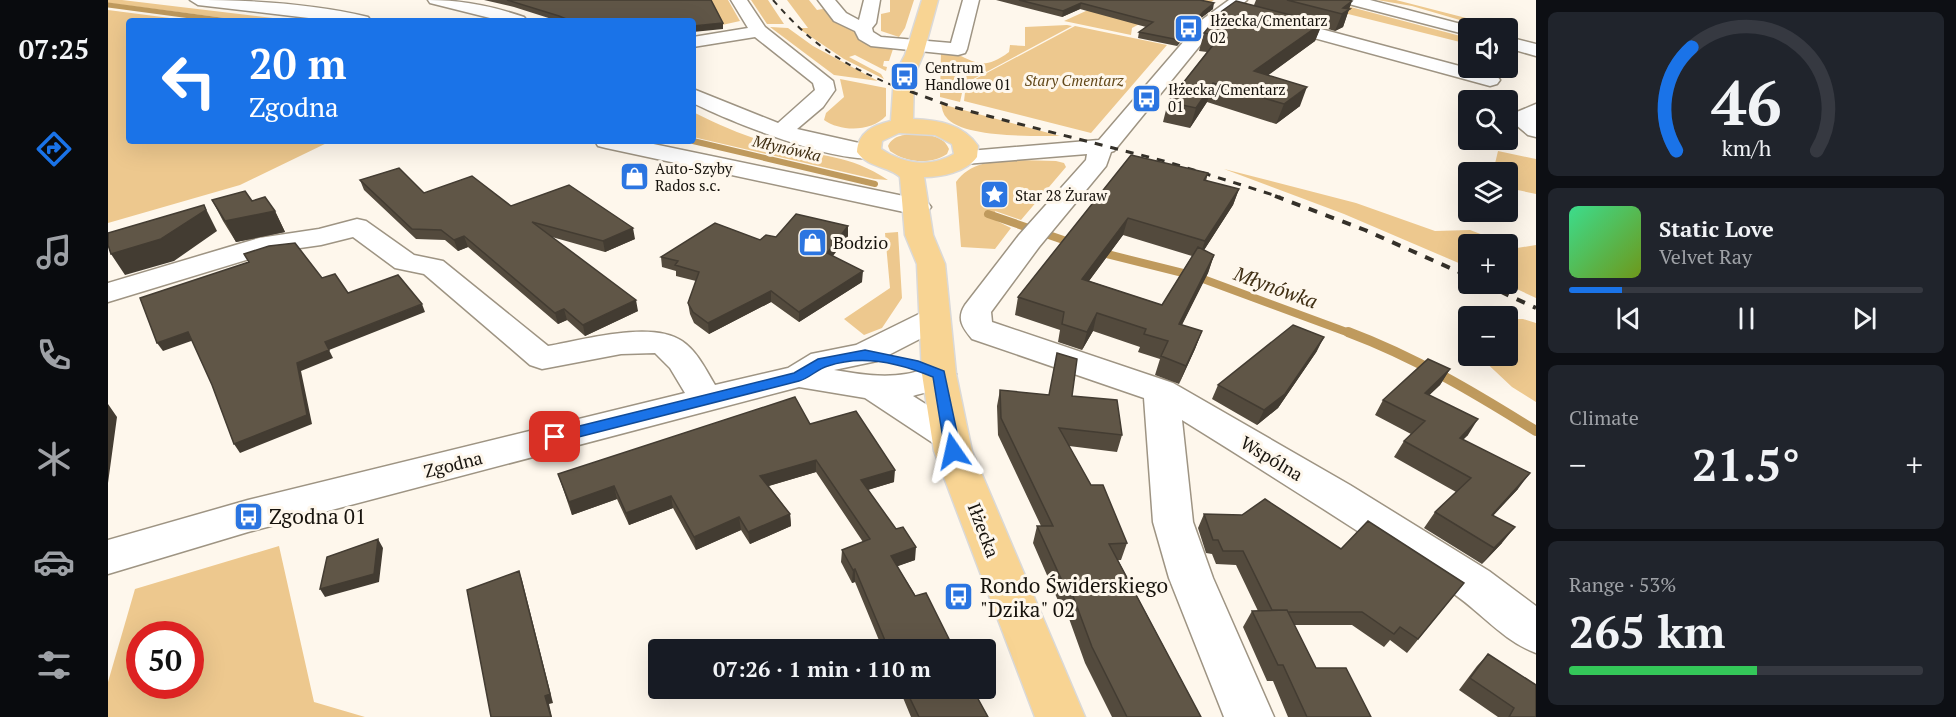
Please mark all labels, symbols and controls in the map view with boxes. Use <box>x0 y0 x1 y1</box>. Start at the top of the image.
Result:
place label: Iłżecka/Cmentarz 02 <box>1210 10 1328 47</box>
bus stop icon: Iłżecka/Cmentarz 02 <box>1173 13 1205 45</box>
map controls <box>1458 18 1518 366</box>
button: sound <box>1458 18 1518 78</box>
text: 07:25 <box>19 31 89 67</box>
text: 20 m <box>249 35 347 91</box>
icon: left <box>150 42 228 120</box>
place label: Centrum Handlowe 01 <box>925 57 1011 94</box>
bus stop icon: Centrum Handlowe 01 <box>888 60 920 92</box>
text: 46 <box>1711 60 1781 143</box>
park label: Stary Cmentarz <box>1024 70 1124 90</box>
place label: Iłżecka/Cmentarz 01 <box>1168 79 1286 116</box>
bus stop icon: Iłżecka/Cmentarz 01 <box>1131 82 1163 114</box>
text: Zgodna <box>249 89 339 125</box>
button: search <box>1458 90 1518 150</box>
icon: directions <box>33 128 75 170</box>
water label: Młynówka <box>750 129 823 167</box>
text: km/h <box>1721 135 1771 163</box>
place label: Auto-Szyby Rados s.c. <box>655 158 733 195</box>
shop icon: Auto-Szyby Rados s.c. <box>618 161 650 193</box>
button: layers <box>1458 162 1518 222</box>
place icon: Star 28 Żuraw <box>978 179 1010 211</box>
place label: Star 28 Żuraw <box>1015 185 1108 205</box>
text: Static Love <box>1659 214 1774 243</box>
shop icon: Bodzio <box>796 226 828 258</box>
place label: Bodzio <box>833 230 888 254</box>
icon: music <box>33 231 75 273</box>
button: + <box>1458 234 1518 294</box>
text: Velvet Ray <box>1659 243 1752 270</box>
water label: Młynówka <box>1229 259 1322 315</box>
icon: previous <box>1612 302 1645 335</box>
icon: pause <box>1730 302 1763 335</box>
icon: next <box>1848 302 1881 335</box>
button: − <box>1458 306 1518 366</box>
icon: phone <box>33 334 75 376</box>
text: Climate <box>1569 404 1639 431</box>
pin <box>529 411 580 462</box>
position arrow <box>921 419 985 483</box>
icon: arrive <box>538 420 571 453</box>
street label: Wspólna <box>1236 430 1308 486</box>
text: 21.5° <box>1692 434 1800 494</box>
icon: climate <box>33 438 75 480</box>
text: − <box>1569 443 1587 486</box>
text: + <box>1905 443 1923 486</box>
street label: Zgodna <box>421 445 485 483</box>
street label: Iłżecka <box>963 499 1005 561</box>
bus stop icon: Zgodna 01 <box>232 500 264 532</box>
place label: Zgodna 01 <box>269 502 366 530</box>
icon: car <box>33 541 75 583</box>
place label: Rondo Świderskiego "Dzika" 02 <box>980 571 1168 623</box>
text: Range · 53% <box>1569 571 1676 598</box>
bus stop icon: Rondo Świderskiego "Dzika" 02 <box>943 581 975 613</box>
text: 265 km <box>1569 601 1725 661</box>
speed limit sign: 50 <box>126 621 204 699</box>
icon: filters <box>33 644 75 686</box>
text: 07:26 · 1 min · 110 m <box>713 654 931 683</box>

